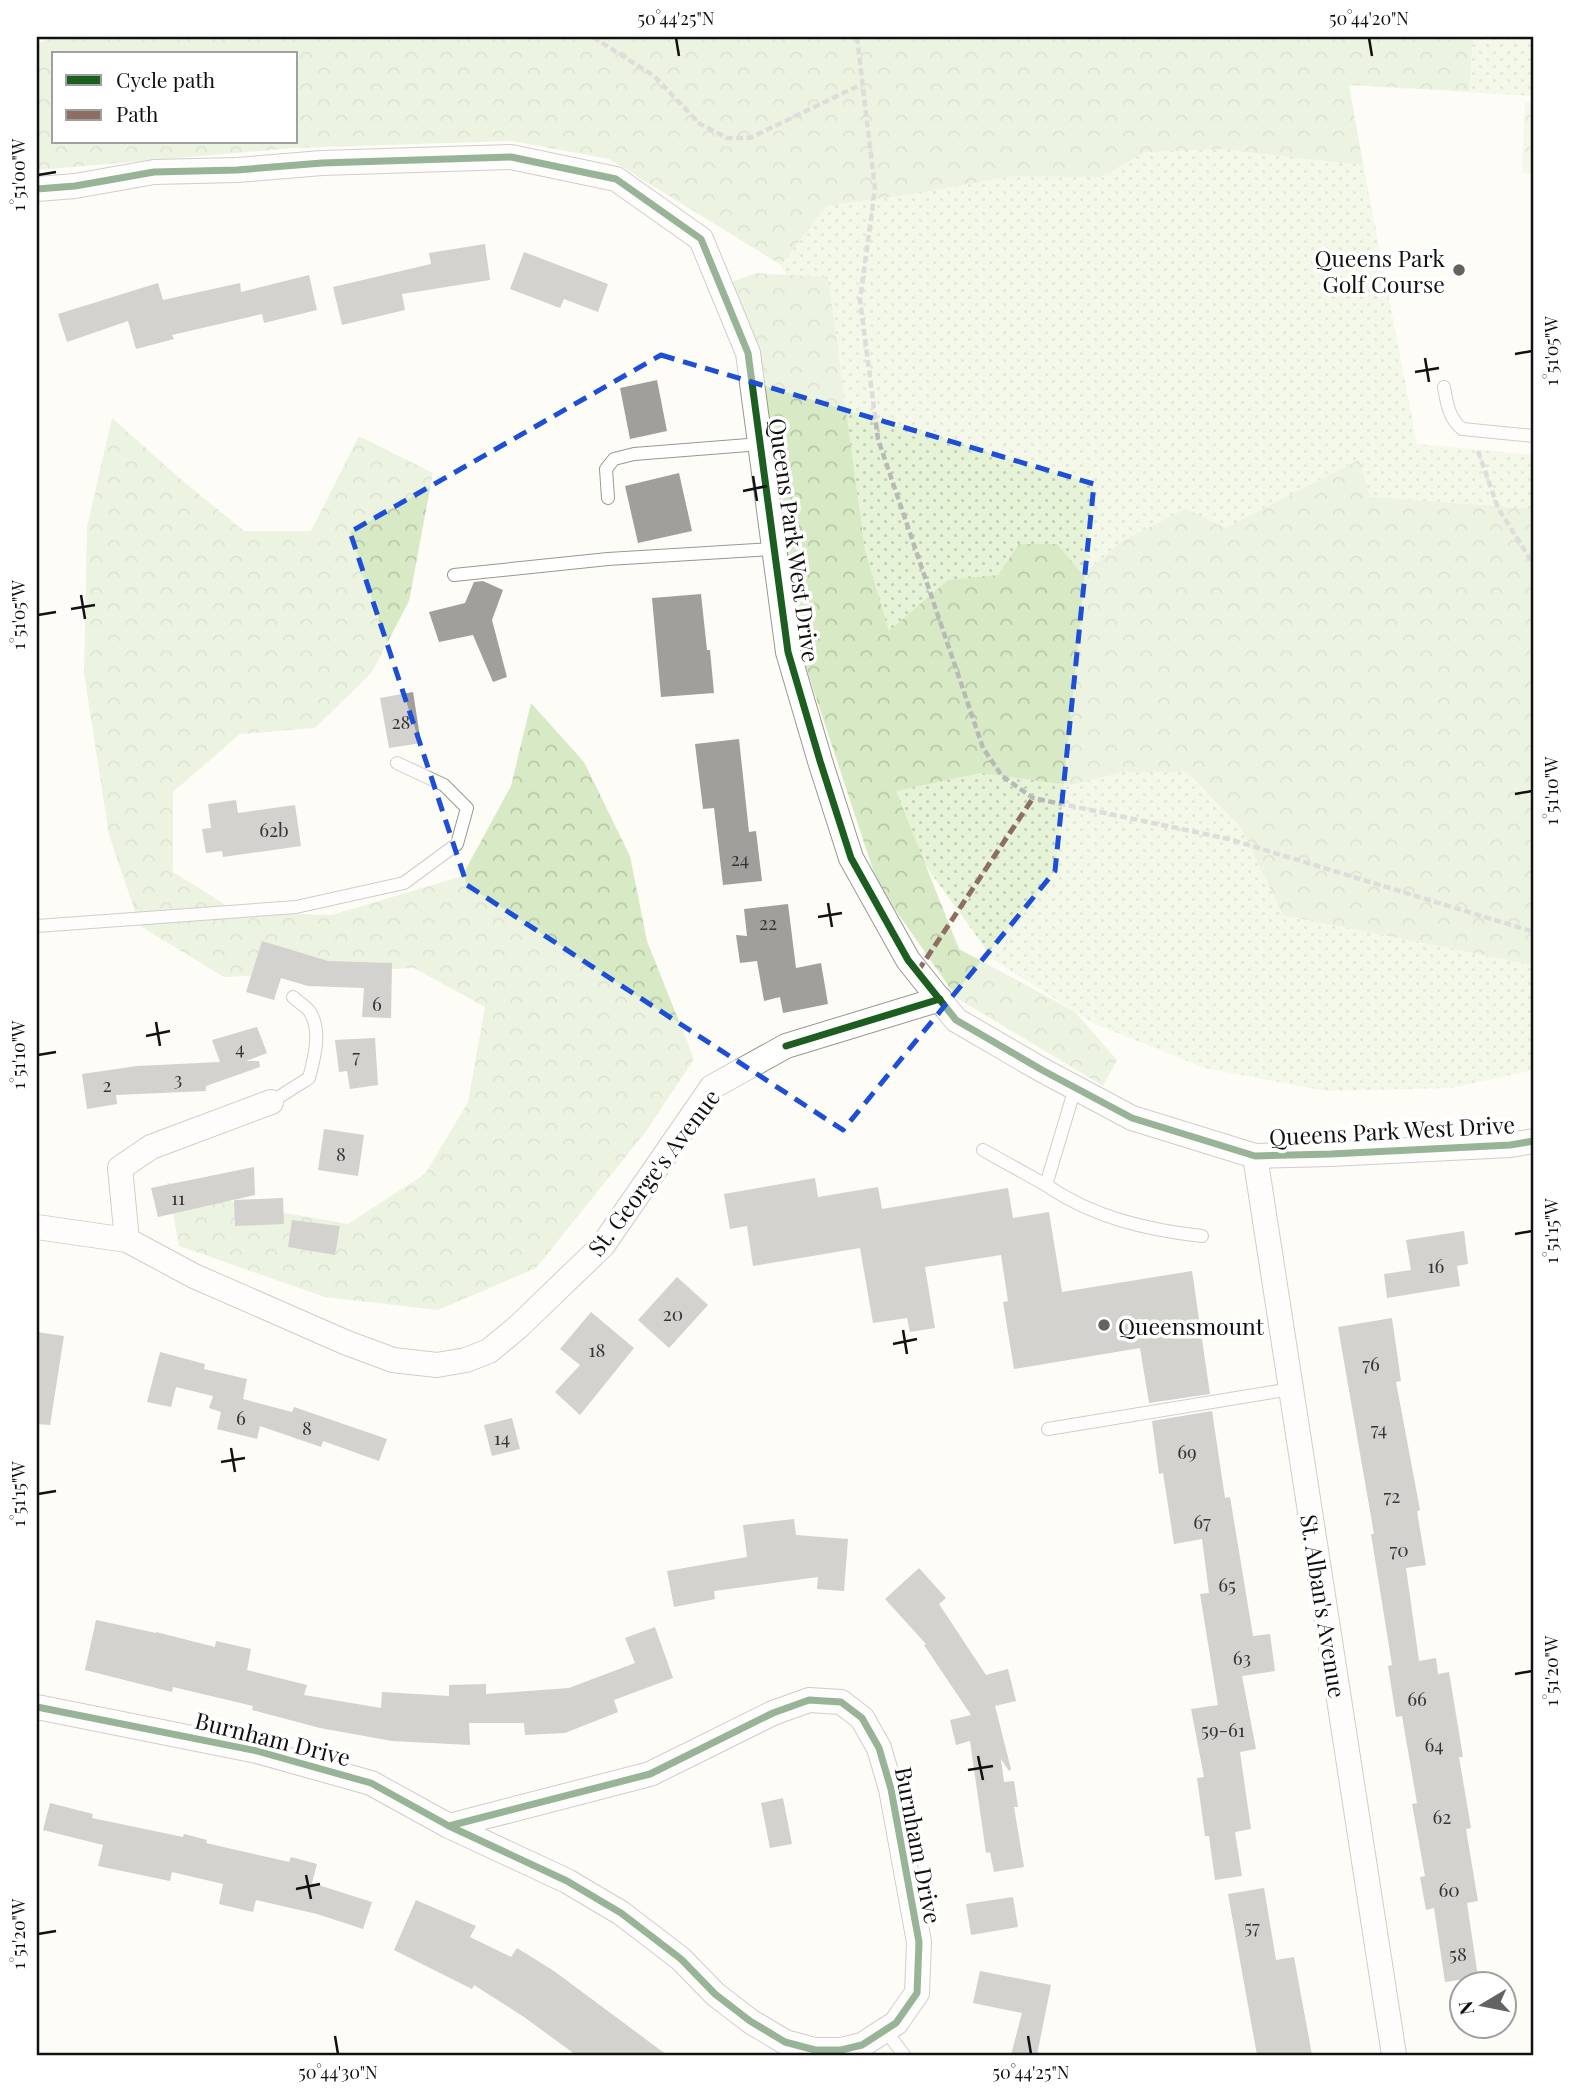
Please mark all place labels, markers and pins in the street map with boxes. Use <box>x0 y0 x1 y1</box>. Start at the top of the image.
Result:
place label: Queens Park Golf Course <box>1314 242 1445 299</box>
marker: Queens Park Golf Course <box>1451 262 1467 278</box>
place label: Queensmount <box>1118 1310 1265 1341</box>
marker: Queensmount <box>1096 1317 1112 1333</box>

